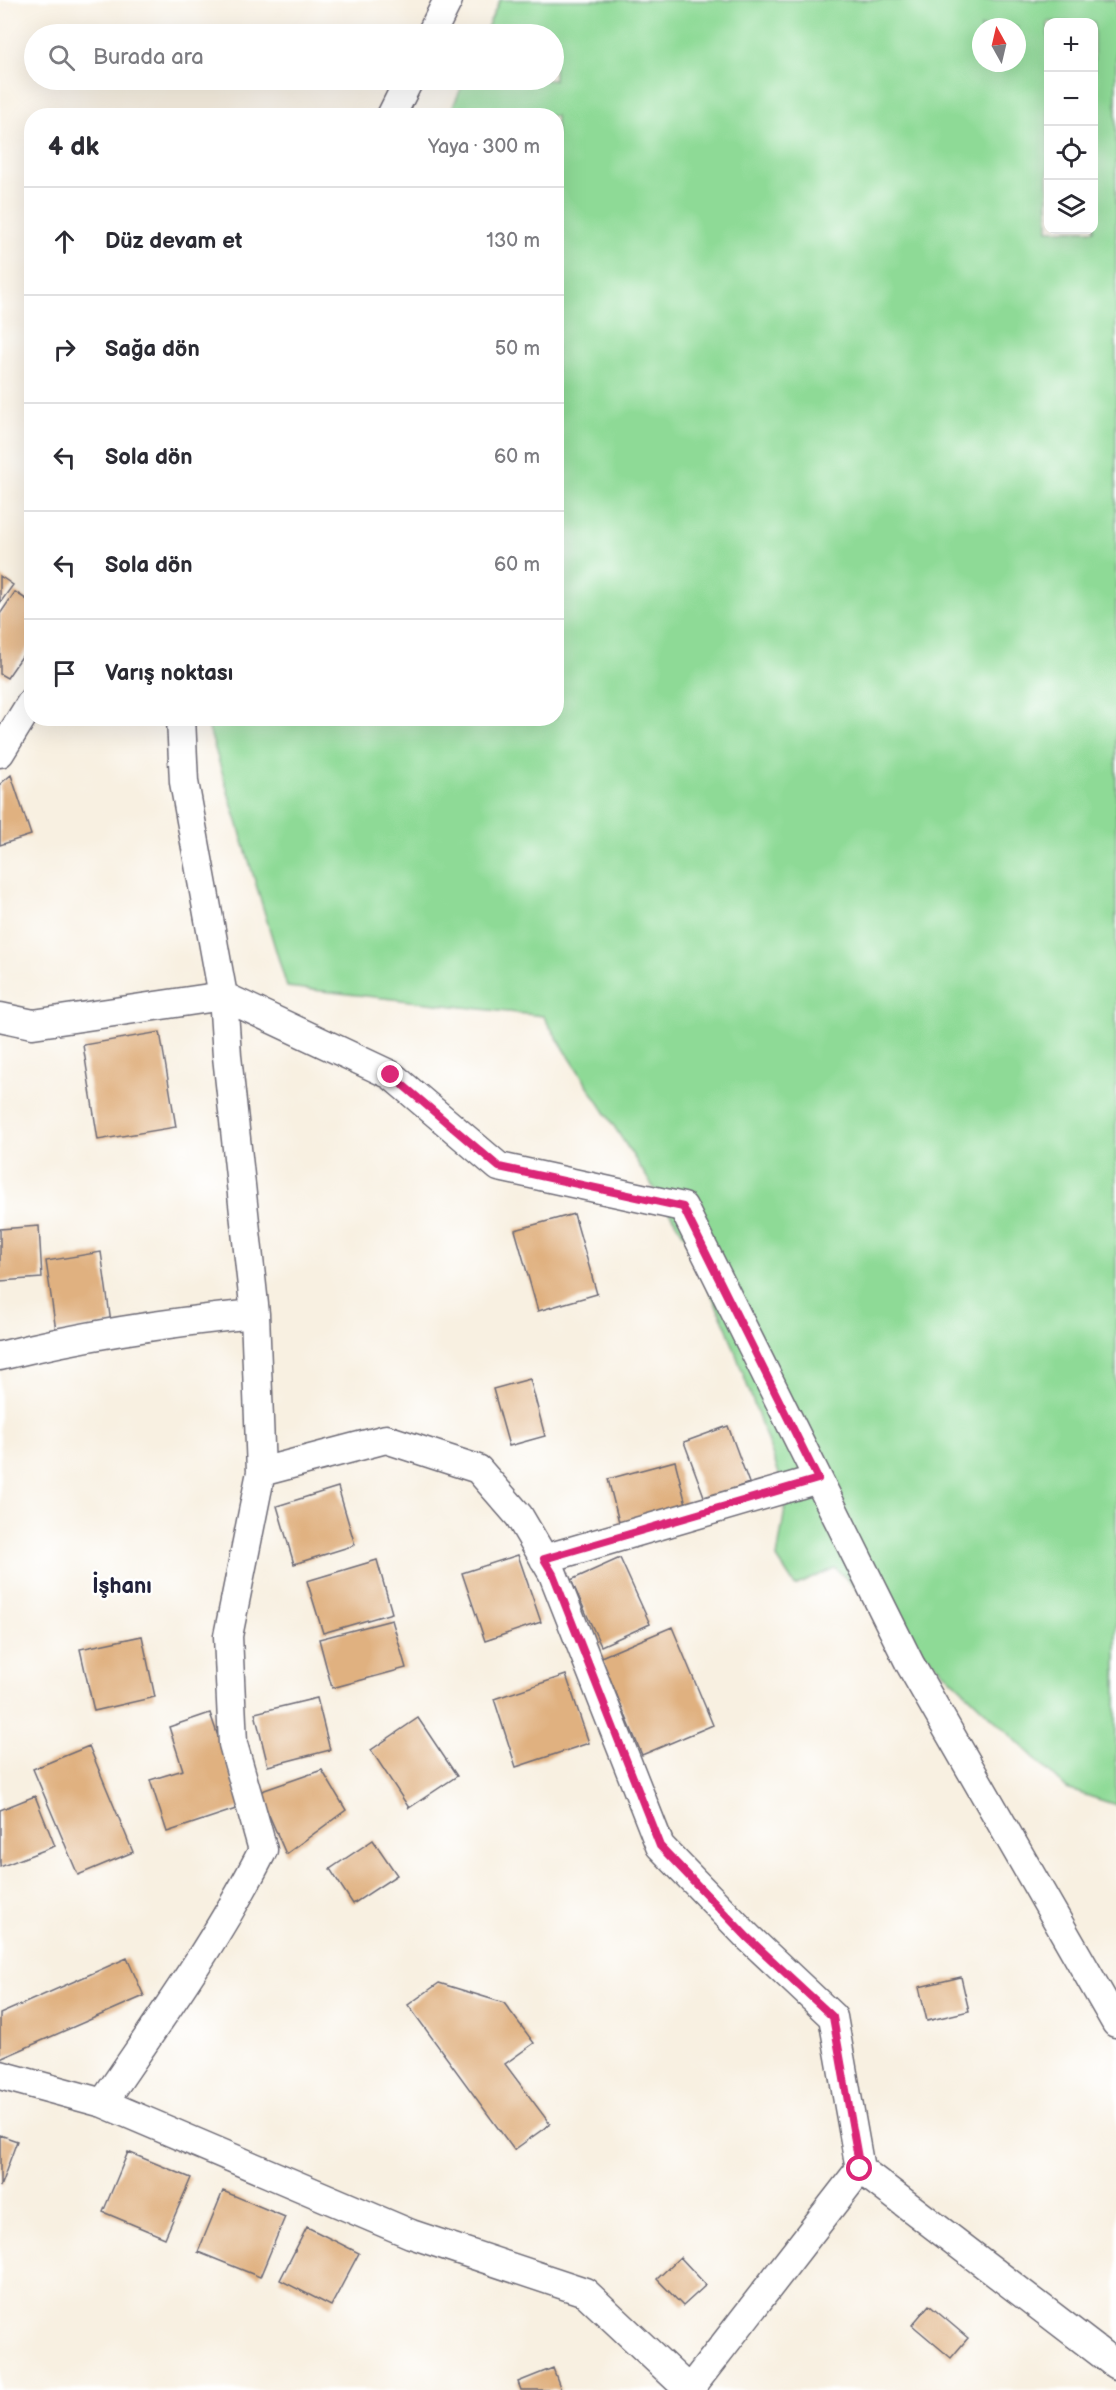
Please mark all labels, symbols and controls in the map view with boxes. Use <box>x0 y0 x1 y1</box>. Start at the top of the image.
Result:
north arrow <box>972 18 1026 72</box>
map controls <box>1044 18 1098 234</box>
button: + <box>1044 18 1098 72</box>
search box <box>24 24 564 90</box>
icon: search <box>45 41 78 74</box>
text: Burada ara <box>93 44 204 71</box>
button: − <box>1044 72 1098 126</box>
button: locate <box>1044 126 1098 180</box>
text: 4 dk <box>48 132 99 163</box>
text: Yaya · 300 m <box>428 135 540 159</box>
button: layers <box>1044 180 1098 234</box>
icon: ahead <box>48 225 81 258</box>
text: Düz devam et <box>105 228 242 255</box>
text: 130 m <box>486 229 540 253</box>
icon: right <box>48 333 81 366</box>
text: Sağa dön <box>105 336 200 363</box>
text: 50 m <box>495 337 540 361</box>
icon: left <box>48 441 81 474</box>
text: Sola dön <box>105 444 193 471</box>
text: 60 m <box>494 445 540 469</box>
icon: left <box>48 549 81 582</box>
text: Sola dön <box>105 552 193 579</box>
text: 60 m <box>494 553 540 577</box>
icon: arrive <box>48 657 81 690</box>
text: Varış noktası <box>105 660 233 687</box>
route end <box>377 1061 403 1087</box>
district label: İşhanı <box>92 1571 152 1600</box>
route start <box>846 2155 872 2181</box>

